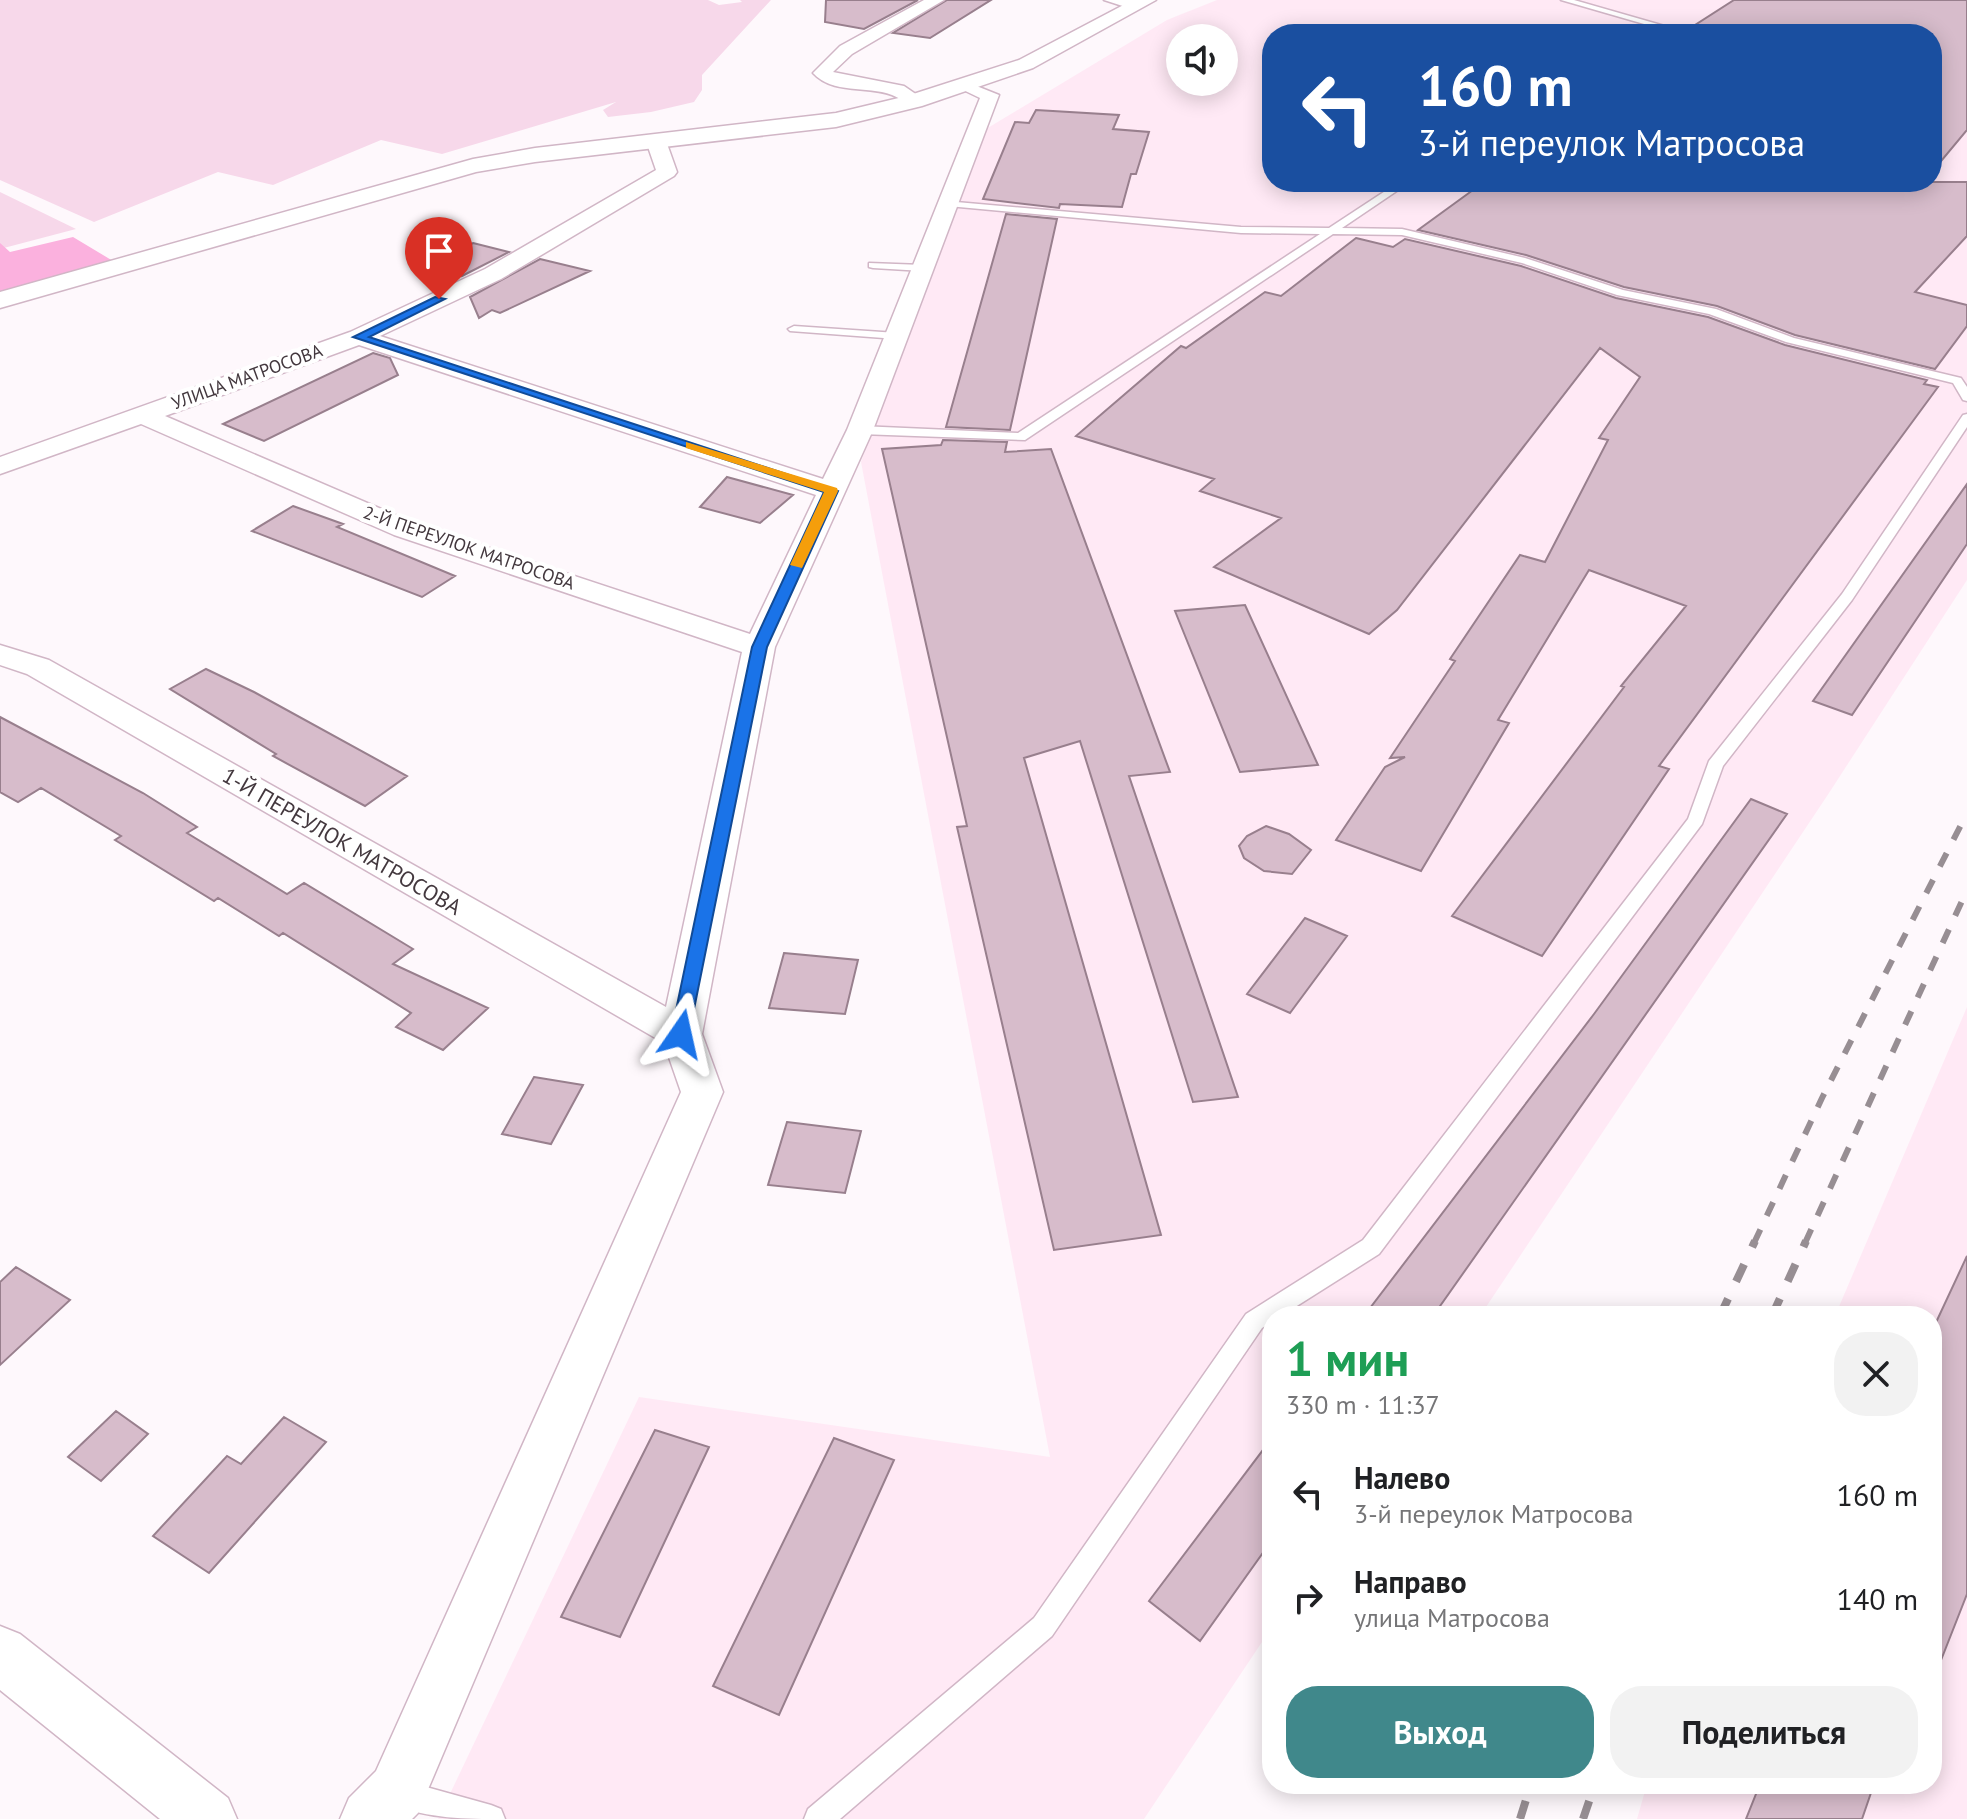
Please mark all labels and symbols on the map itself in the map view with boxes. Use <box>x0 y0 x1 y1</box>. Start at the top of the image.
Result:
pin <box>405 217 473 299</box>
street label: УЛИЦА МАТРОСОВА <box>168 338 326 414</box>
street label: 2-Й ПЕРЕУЛОК МАТРОСОВА <box>360 500 578 595</box>
street label: 1-Й ПЕРЕУЛОК МАТРОСОВА <box>217 761 467 921</box>
position arrow <box>639 992 723 1076</box>

